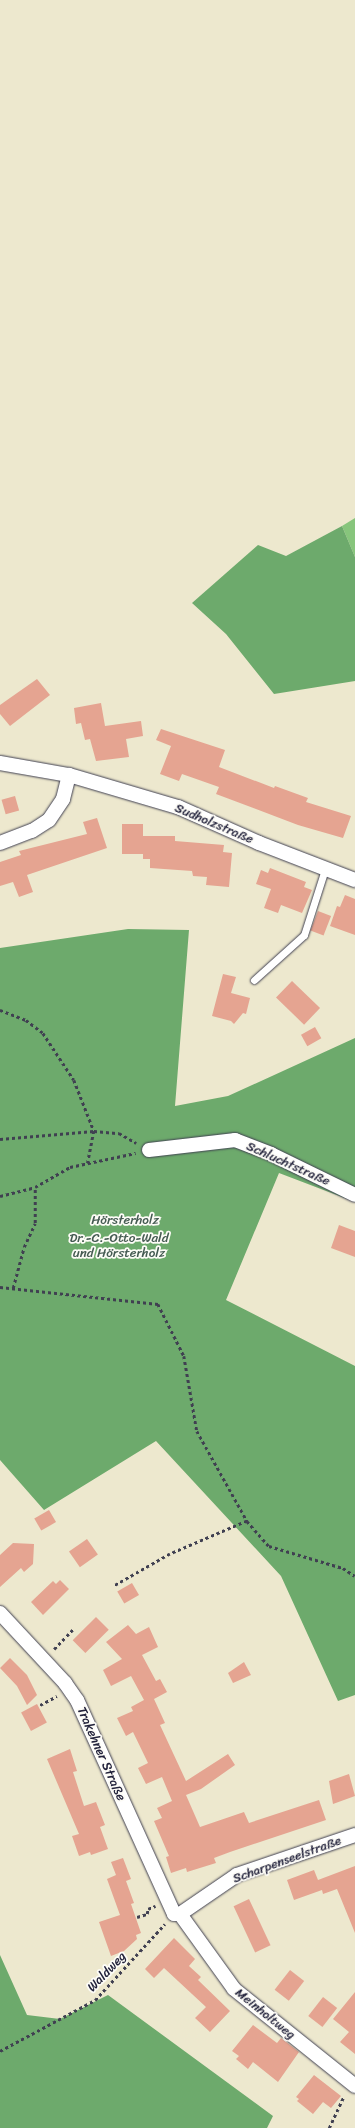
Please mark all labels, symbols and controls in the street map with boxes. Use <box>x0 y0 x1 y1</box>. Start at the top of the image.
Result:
street label: Sudholzstraße <box>172 800 256 848</box>
street label: Schluchtstraße <box>244 1139 332 1189</box>
park label: Hörsterholz <box>91 1212 159 1228</box>
park label: Dr.-C.-Otto-Wald und Hörsterholz <box>70 1231 168 1262</box>
street label: Trakehner Straße <box>73 1704 129 1804</box>
street label: Scharpenseelstraße <box>231 1833 343 1887</box>
street label: Waldweg <box>84 1949 130 1995</box>
street label: Meinholtweg <box>232 1985 298 2043</box>

